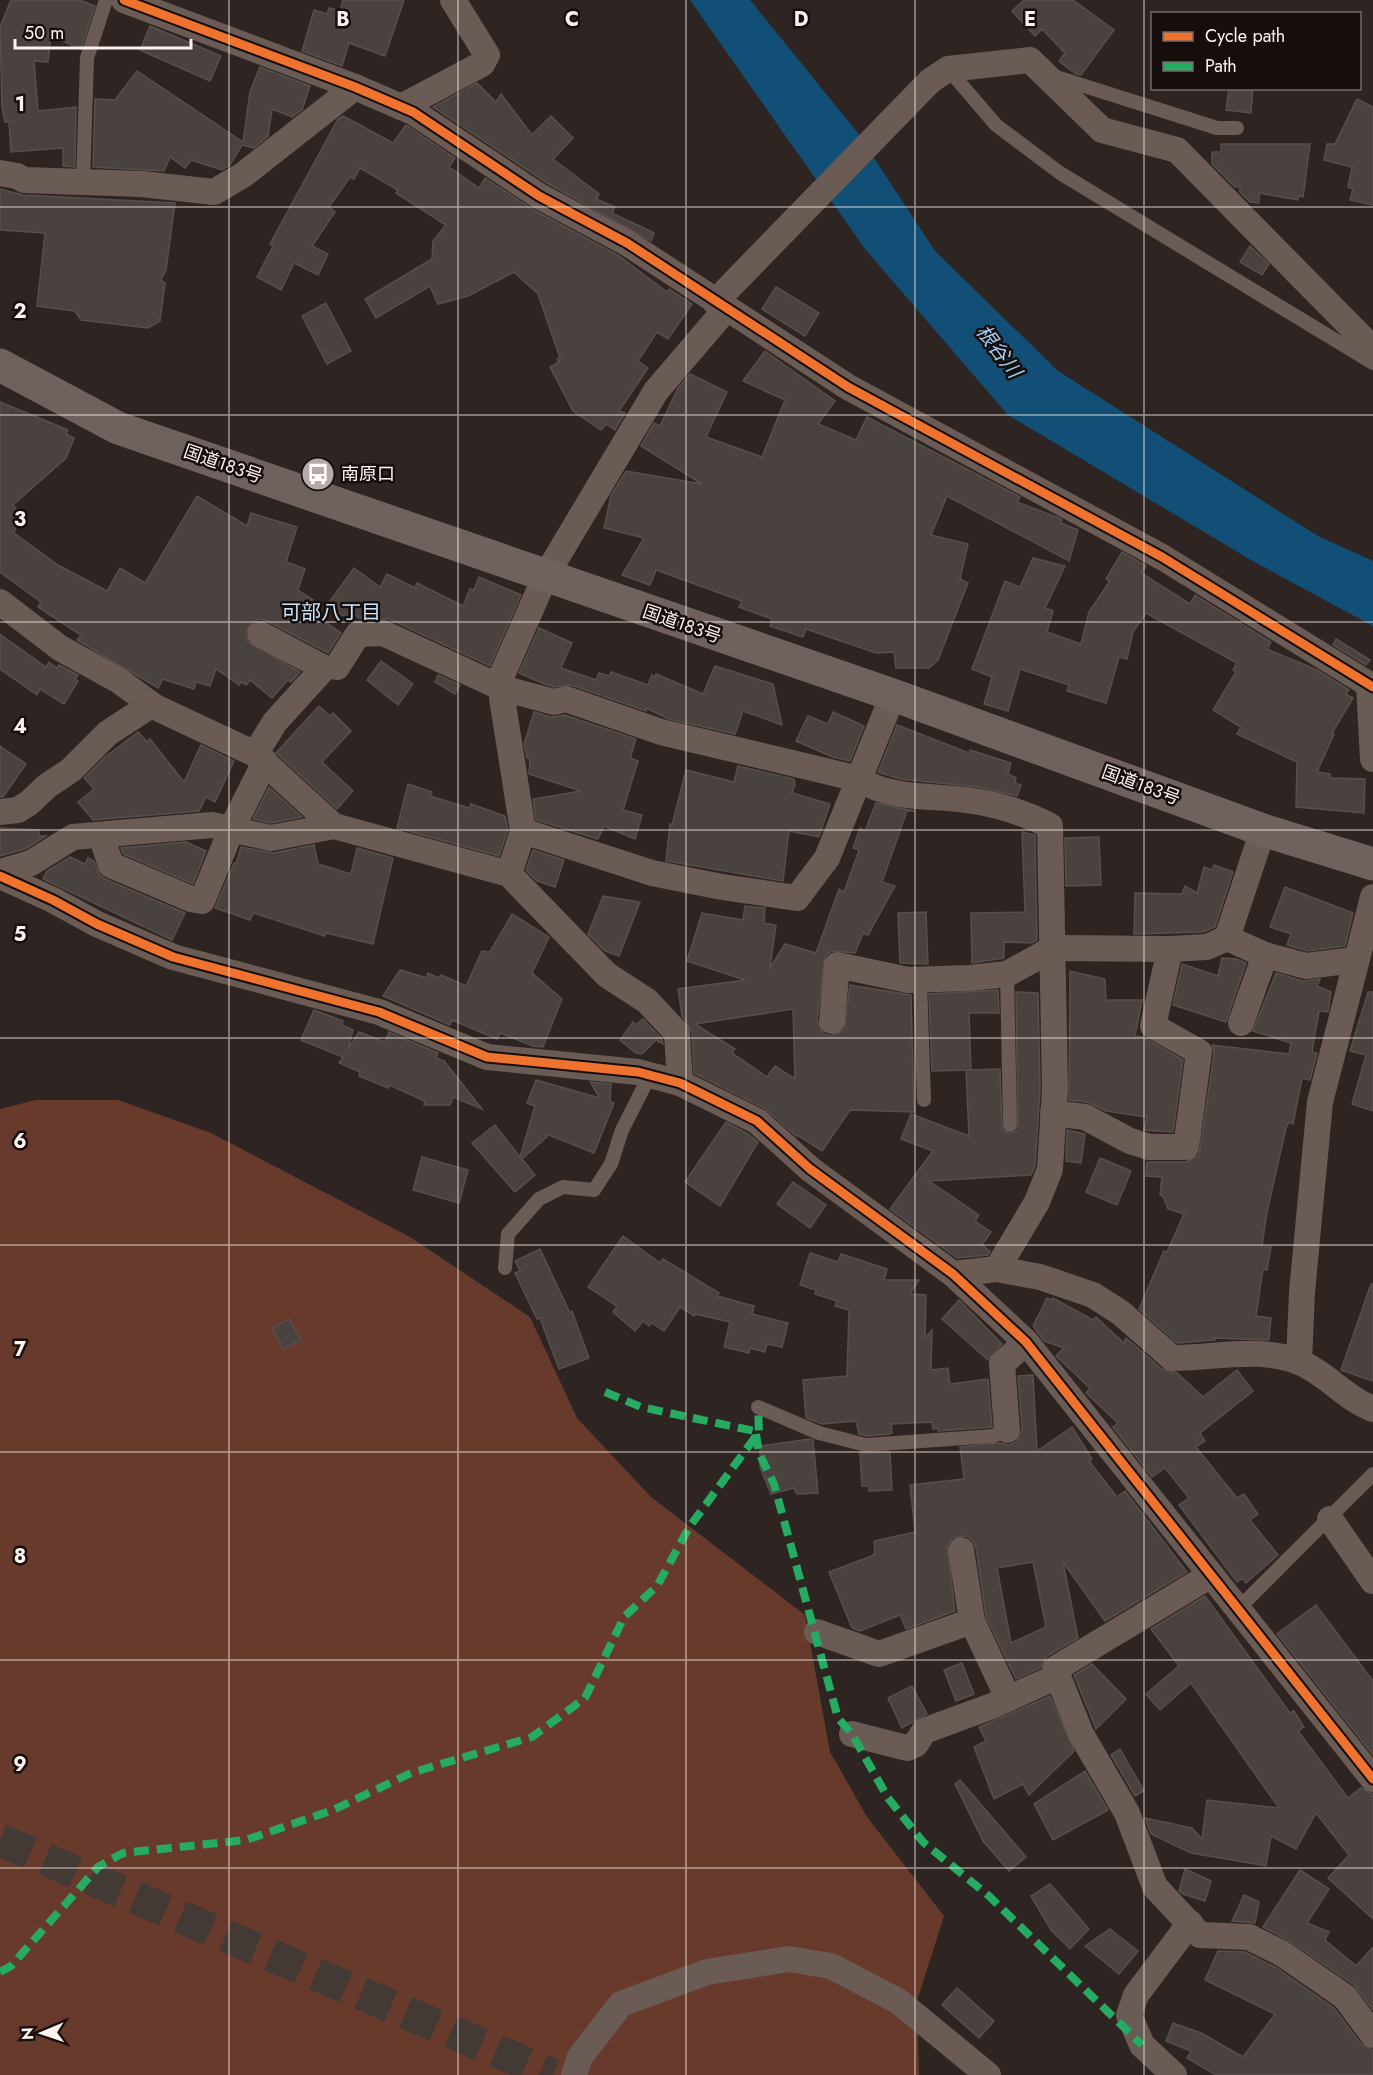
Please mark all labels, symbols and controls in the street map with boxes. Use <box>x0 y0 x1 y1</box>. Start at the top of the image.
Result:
text: B <box>336 5 350 34</box>
text: C <box>565 5 579 34</box>
text: D <box>794 5 808 34</box>
text: E <box>1024 5 1036 34</box>
scale bar <box>15 12 190 50</box>
legend <box>1151 12 1361 90</box>
text: 50 m <box>24 20 64 46</box>
text: Cycle path <box>1205 23 1285 49</box>
text: Path <box>1205 53 1237 79</box>
text: 1 <box>15 90 25 119</box>
text: 2 <box>13 297 27 326</box>
water label: 根谷川 <box>969 319 1029 386</box>
street label: 国道183号 <box>180 438 266 490</box>
bus stop icon: 南原口 <box>300 456 336 492</box>
place label: 南原口 <box>341 461 395 487</box>
text: 3 <box>14 505 26 534</box>
district label: 可部八丁目 <box>281 598 381 627</box>
street label: 国道183号 <box>639 598 725 650</box>
text: 4 <box>13 712 27 741</box>
street label: 国道183号 <box>1098 759 1184 811</box>
text: 5 <box>14 920 27 949</box>
text: 6 <box>13 1127 27 1156</box>
text: 7 <box>14 1335 27 1364</box>
text: 8 <box>14 1542 26 1571</box>
text: 9 <box>13 1750 27 1779</box>
north arrow <box>12 2003 72 2063</box>
text: N <box>16 2027 39 2040</box>

